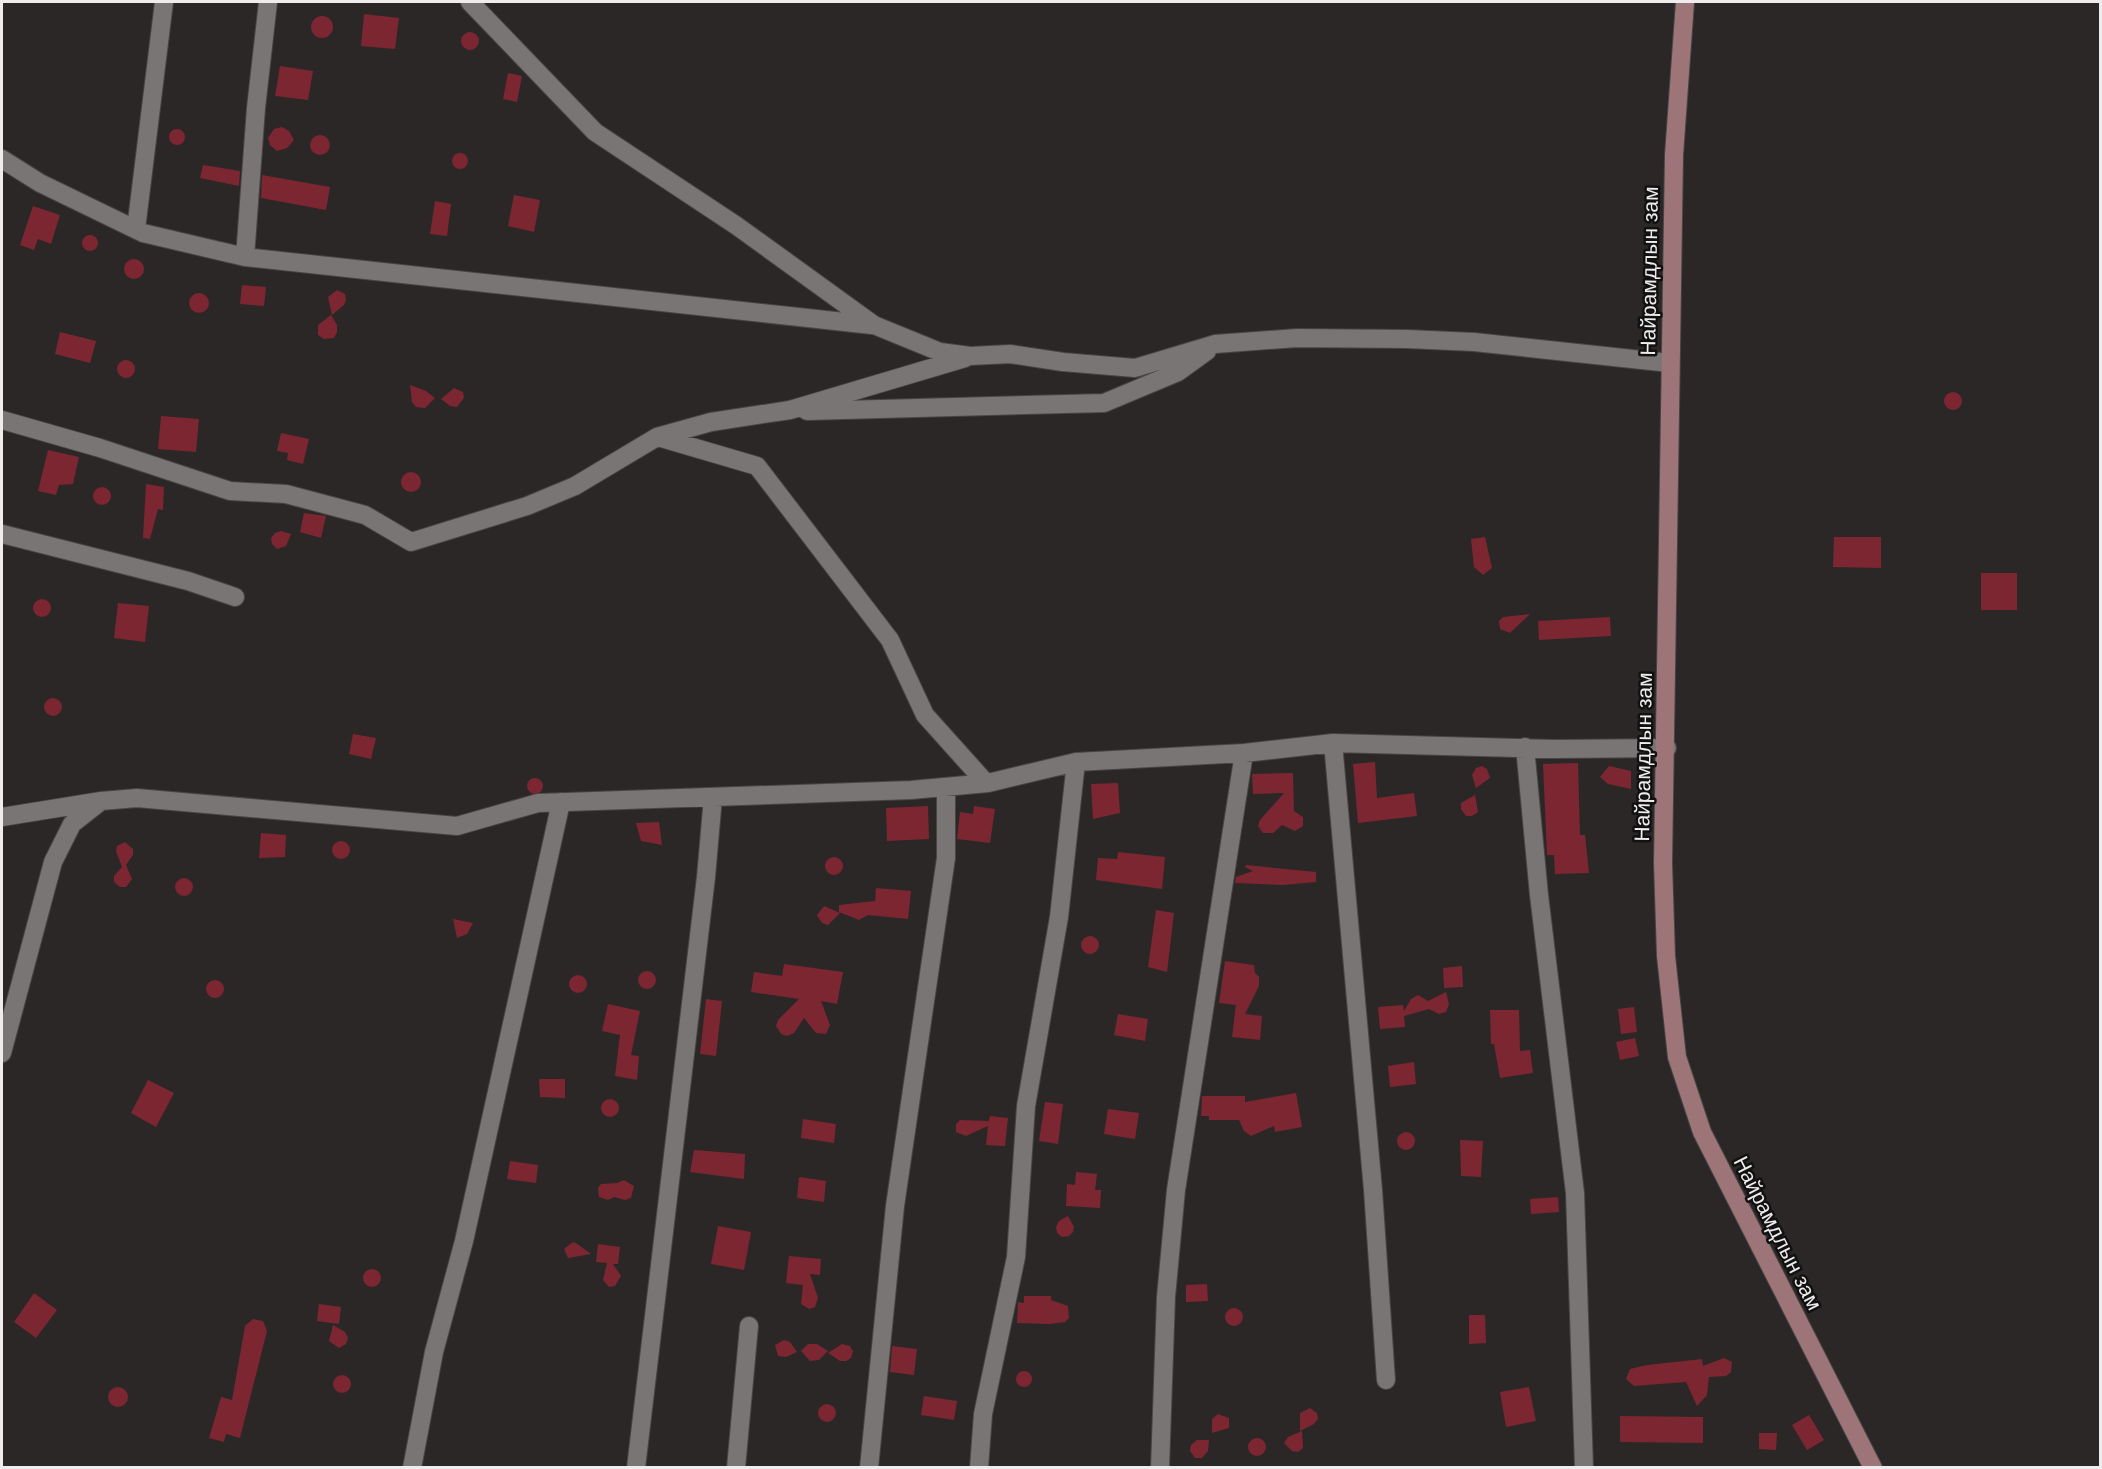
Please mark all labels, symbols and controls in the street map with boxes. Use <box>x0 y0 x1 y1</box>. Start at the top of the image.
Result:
street label: Найрамдлын зам <box>1636 186 1662 356</box>
street label: Найрамдлын зам <box>1630 672 1656 842</box>
street label: Найрамдлын зам <box>1729 1152 1827 1314</box>

